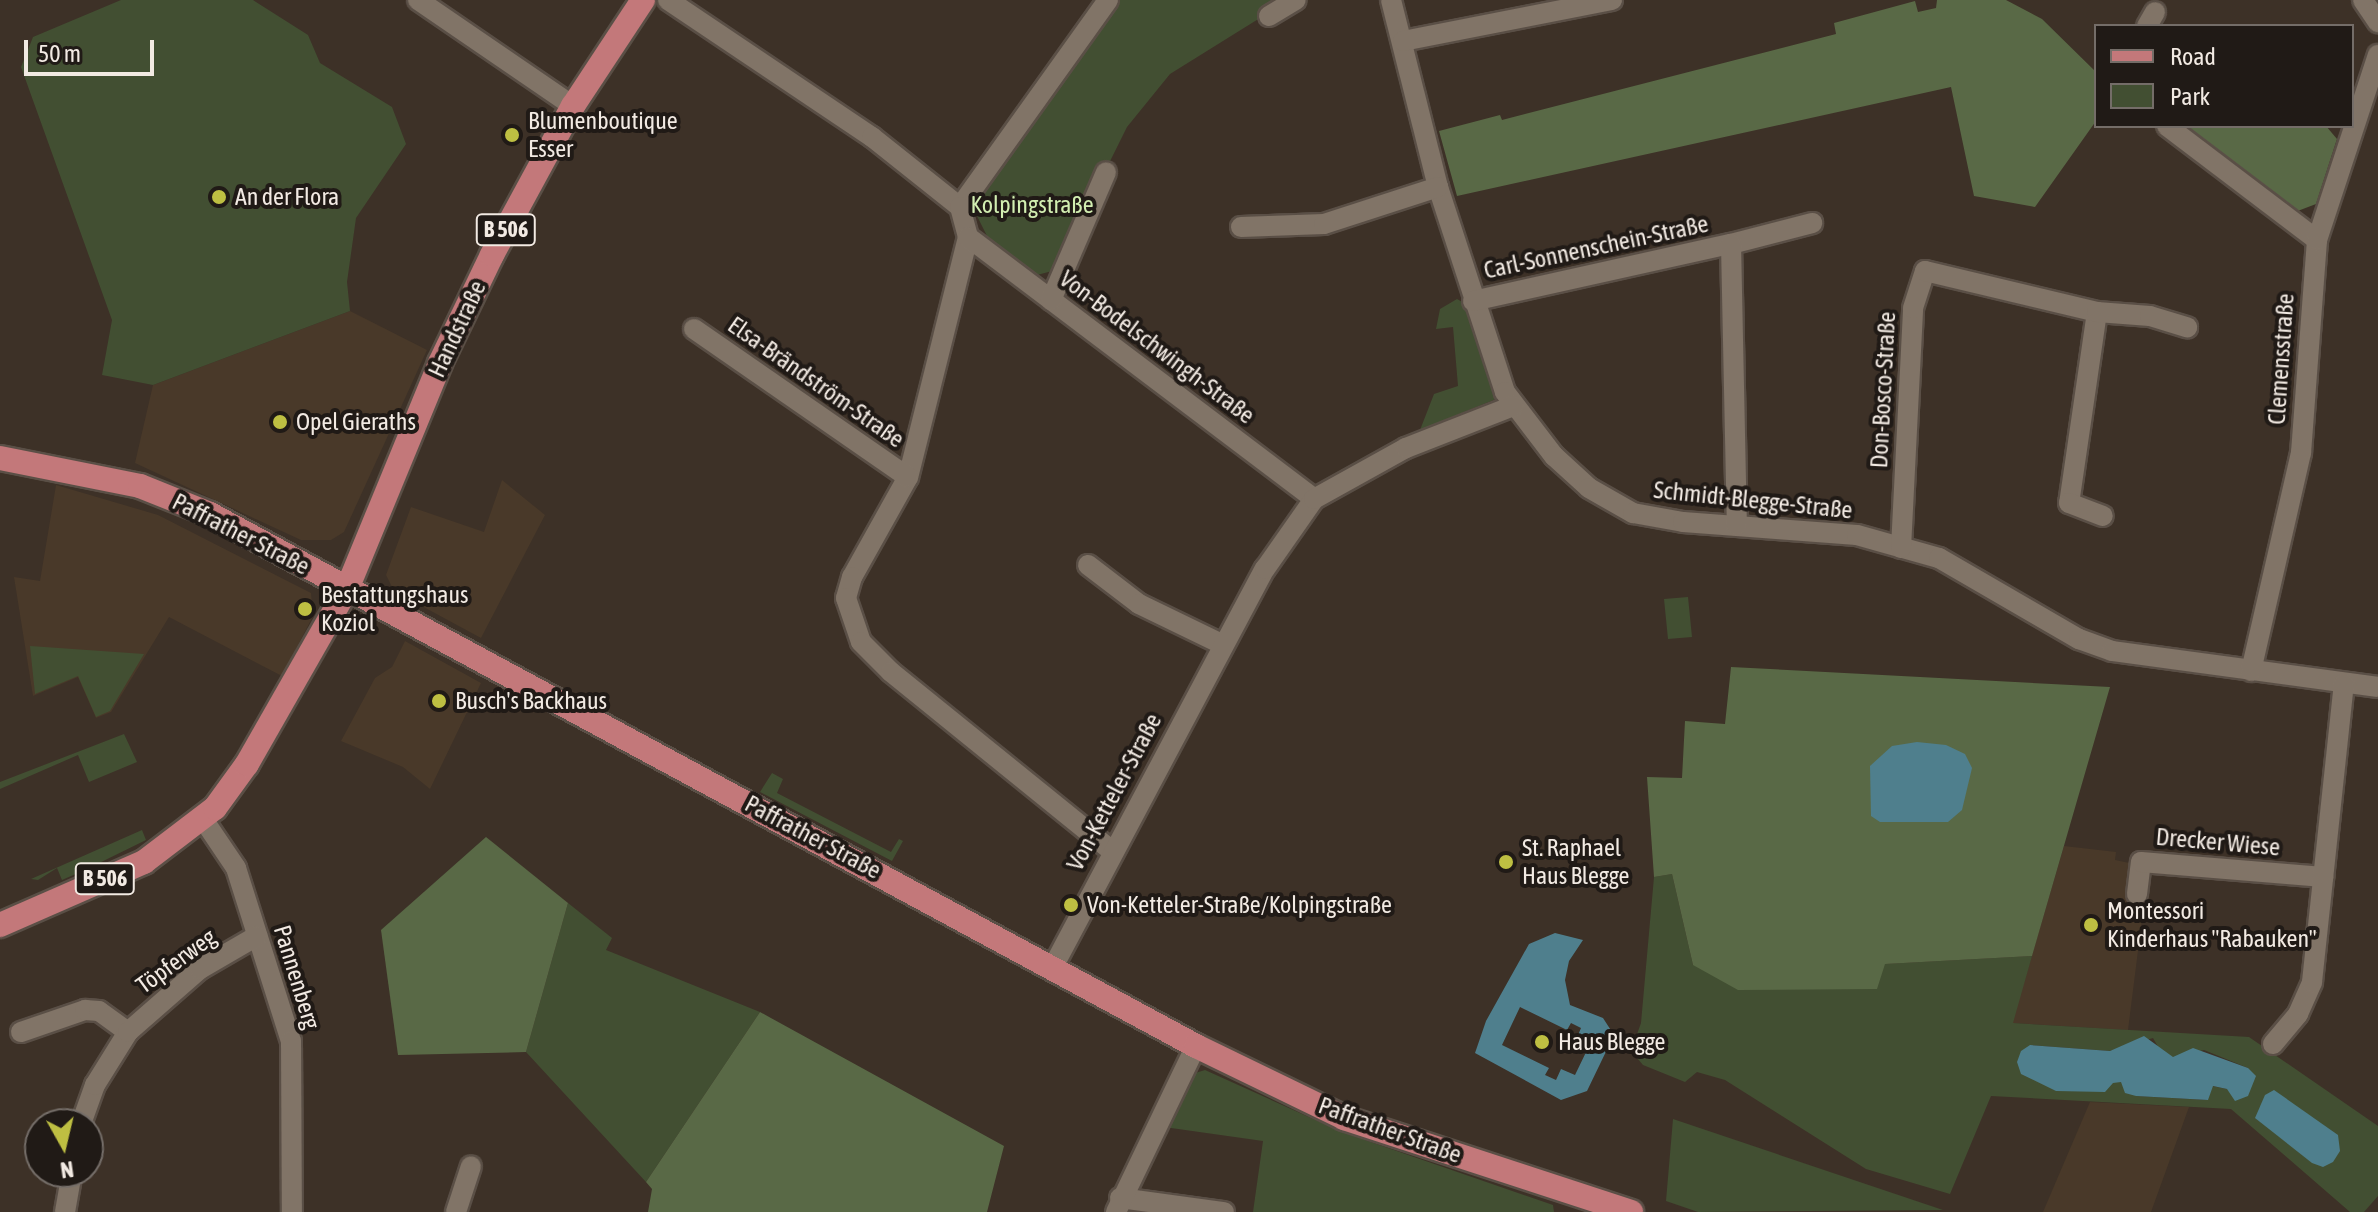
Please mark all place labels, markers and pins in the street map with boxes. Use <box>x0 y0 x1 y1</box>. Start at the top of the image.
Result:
place label: Blumenboutique Esser <box>528 107 678 163</box>
marker: Blumenboutique Esser <box>503 126 521 144</box>
place label: An der Flora <box>235 183 339 211</box>
marker: An der Flora <box>210 188 228 206</box>
place label: Opel Gieraths <box>296 408 416 436</box>
marker: Opel Gieraths <box>271 413 289 431</box>
place label: Bestattungshaus Koziol <box>321 581 469 637</box>
marker: Bestattungshaus Koziol <box>296 600 314 618</box>
place label: Busch's Backhaus <box>455 687 607 715</box>
marker: Busch's Backhaus <box>430 692 448 710</box>
place label: St. Raphael Haus Blegge <box>1522 834 1629 890</box>
marker: St. Raphael Haus Blegge <box>1497 853 1515 871</box>
place label: Von-Ketteler-Straße/Kolpingstraße <box>1087 891 1392 919</box>
marker: Von-Ketteler-Straße/Kolpingstraße <box>1062 896 1080 914</box>
place label: Montessori Kinderhaus "Rabauken" <box>2107 897 2316 953</box>
marker: Montessori Kinderhaus "Rabauken" <box>2082 916 2100 934</box>
place label: Haus Blegge <box>1558 1028 1665 1056</box>
marker: Haus Blegge <box>1533 1033 1551 1051</box>

